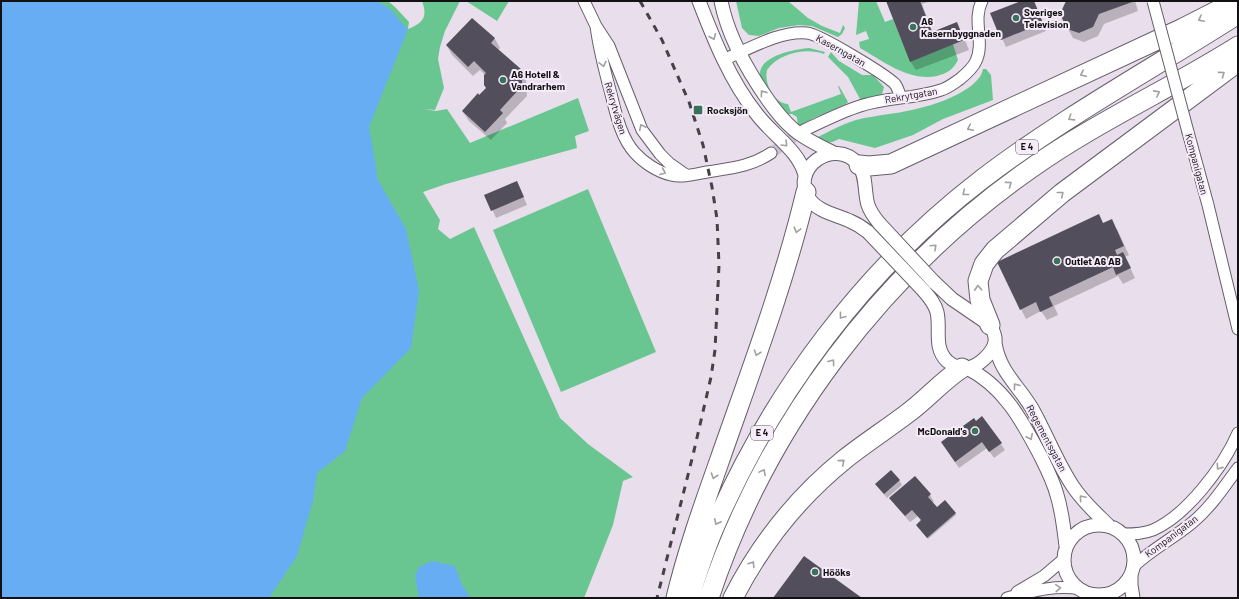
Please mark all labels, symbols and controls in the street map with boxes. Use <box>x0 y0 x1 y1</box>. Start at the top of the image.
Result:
place label: Sveriges Television <box>1024 6 1068 30</box>
marker: Sveriges Television <box>1011 13 1021 23</box>
one-way arrow <box>1198 14 1205 22</box>
place label: A6 Kasernbyggnaden <box>921 15 1001 39</box>
marker: A6 Kasernbyggnaden <box>908 22 918 32</box>
street label: Kaserngatan <box>814 31 868 69</box>
one-way arrow <box>709 34 717 41</box>
one-way arrow <box>598 60 607 67</box>
place label: A6 Hotell & Vandrarhem <box>511 68 565 92</box>
one-way arrow <box>1080 69 1088 77</box>
one-way arrow <box>1218 72 1225 79</box>
marker: A6 Hotell & Vandrarhem <box>498 75 508 85</box>
street label: Rekrytvägen <box>602 80 630 136</box>
street label: Rekrytgatan <box>884 84 938 106</box>
one-way arrow <box>761 90 768 97</box>
one-way arrow <box>1153 91 1160 98</box>
marker: Rocksjön <box>692 104 704 116</box>
place label: Rocksjön <box>707 104 748 116</box>
one-way arrow <box>1068 113 1075 121</box>
one-way arrow <box>966 123 974 131</box>
one-way arrow <box>639 124 647 131</box>
street label: Kompanigatan <box>1183 132 1211 196</box>
one-way arrow <box>780 139 788 147</box>
road number: E 4 <box>1016 140 1038 154</box>
one-way arrow <box>660 168 667 176</box>
one-way arrow <box>1005 182 1012 189</box>
one-way arrow <box>962 189 970 196</box>
one-way arrow <box>1057 192 1064 199</box>
one-way arrow <box>793 226 801 233</box>
one-way arrow <box>929 244 937 252</box>
place label: Outlet A6 AB <box>1065 255 1121 267</box>
marker: Outlet A6 AB <box>1052 256 1062 266</box>
one-way arrow <box>974 285 983 291</box>
one-way arrow <box>840 312 847 319</box>
one-way arrow <box>754 350 762 357</box>
one-way arrow <box>827 360 834 367</box>
one-way arrow <box>1014 384 1021 391</box>
street label: Regementsgatan <box>1024 403 1070 473</box>
place label: McDonald's <box>917 425 967 437</box>
road number: E 4 <box>751 426 773 440</box>
marker: McDonald's <box>970 426 980 436</box>
one-way arrow <box>1026 433 1033 440</box>
one-way arrow <box>837 459 844 466</box>
one-way arrow <box>1217 462 1224 469</box>
one-way arrow <box>758 469 766 476</box>
one-way arrow <box>711 472 719 479</box>
one-way arrow <box>1079 496 1086 503</box>
street label: Kompanigatan <box>1142 512 1200 560</box>
one-way arrow <box>714 518 722 526</box>
one-way arrow <box>748 561 755 568</box>
place label: Hööks <box>823 566 851 578</box>
marker: Hööks <box>810 567 820 577</box>
one-way arrow <box>1055 584 1061 592</box>

